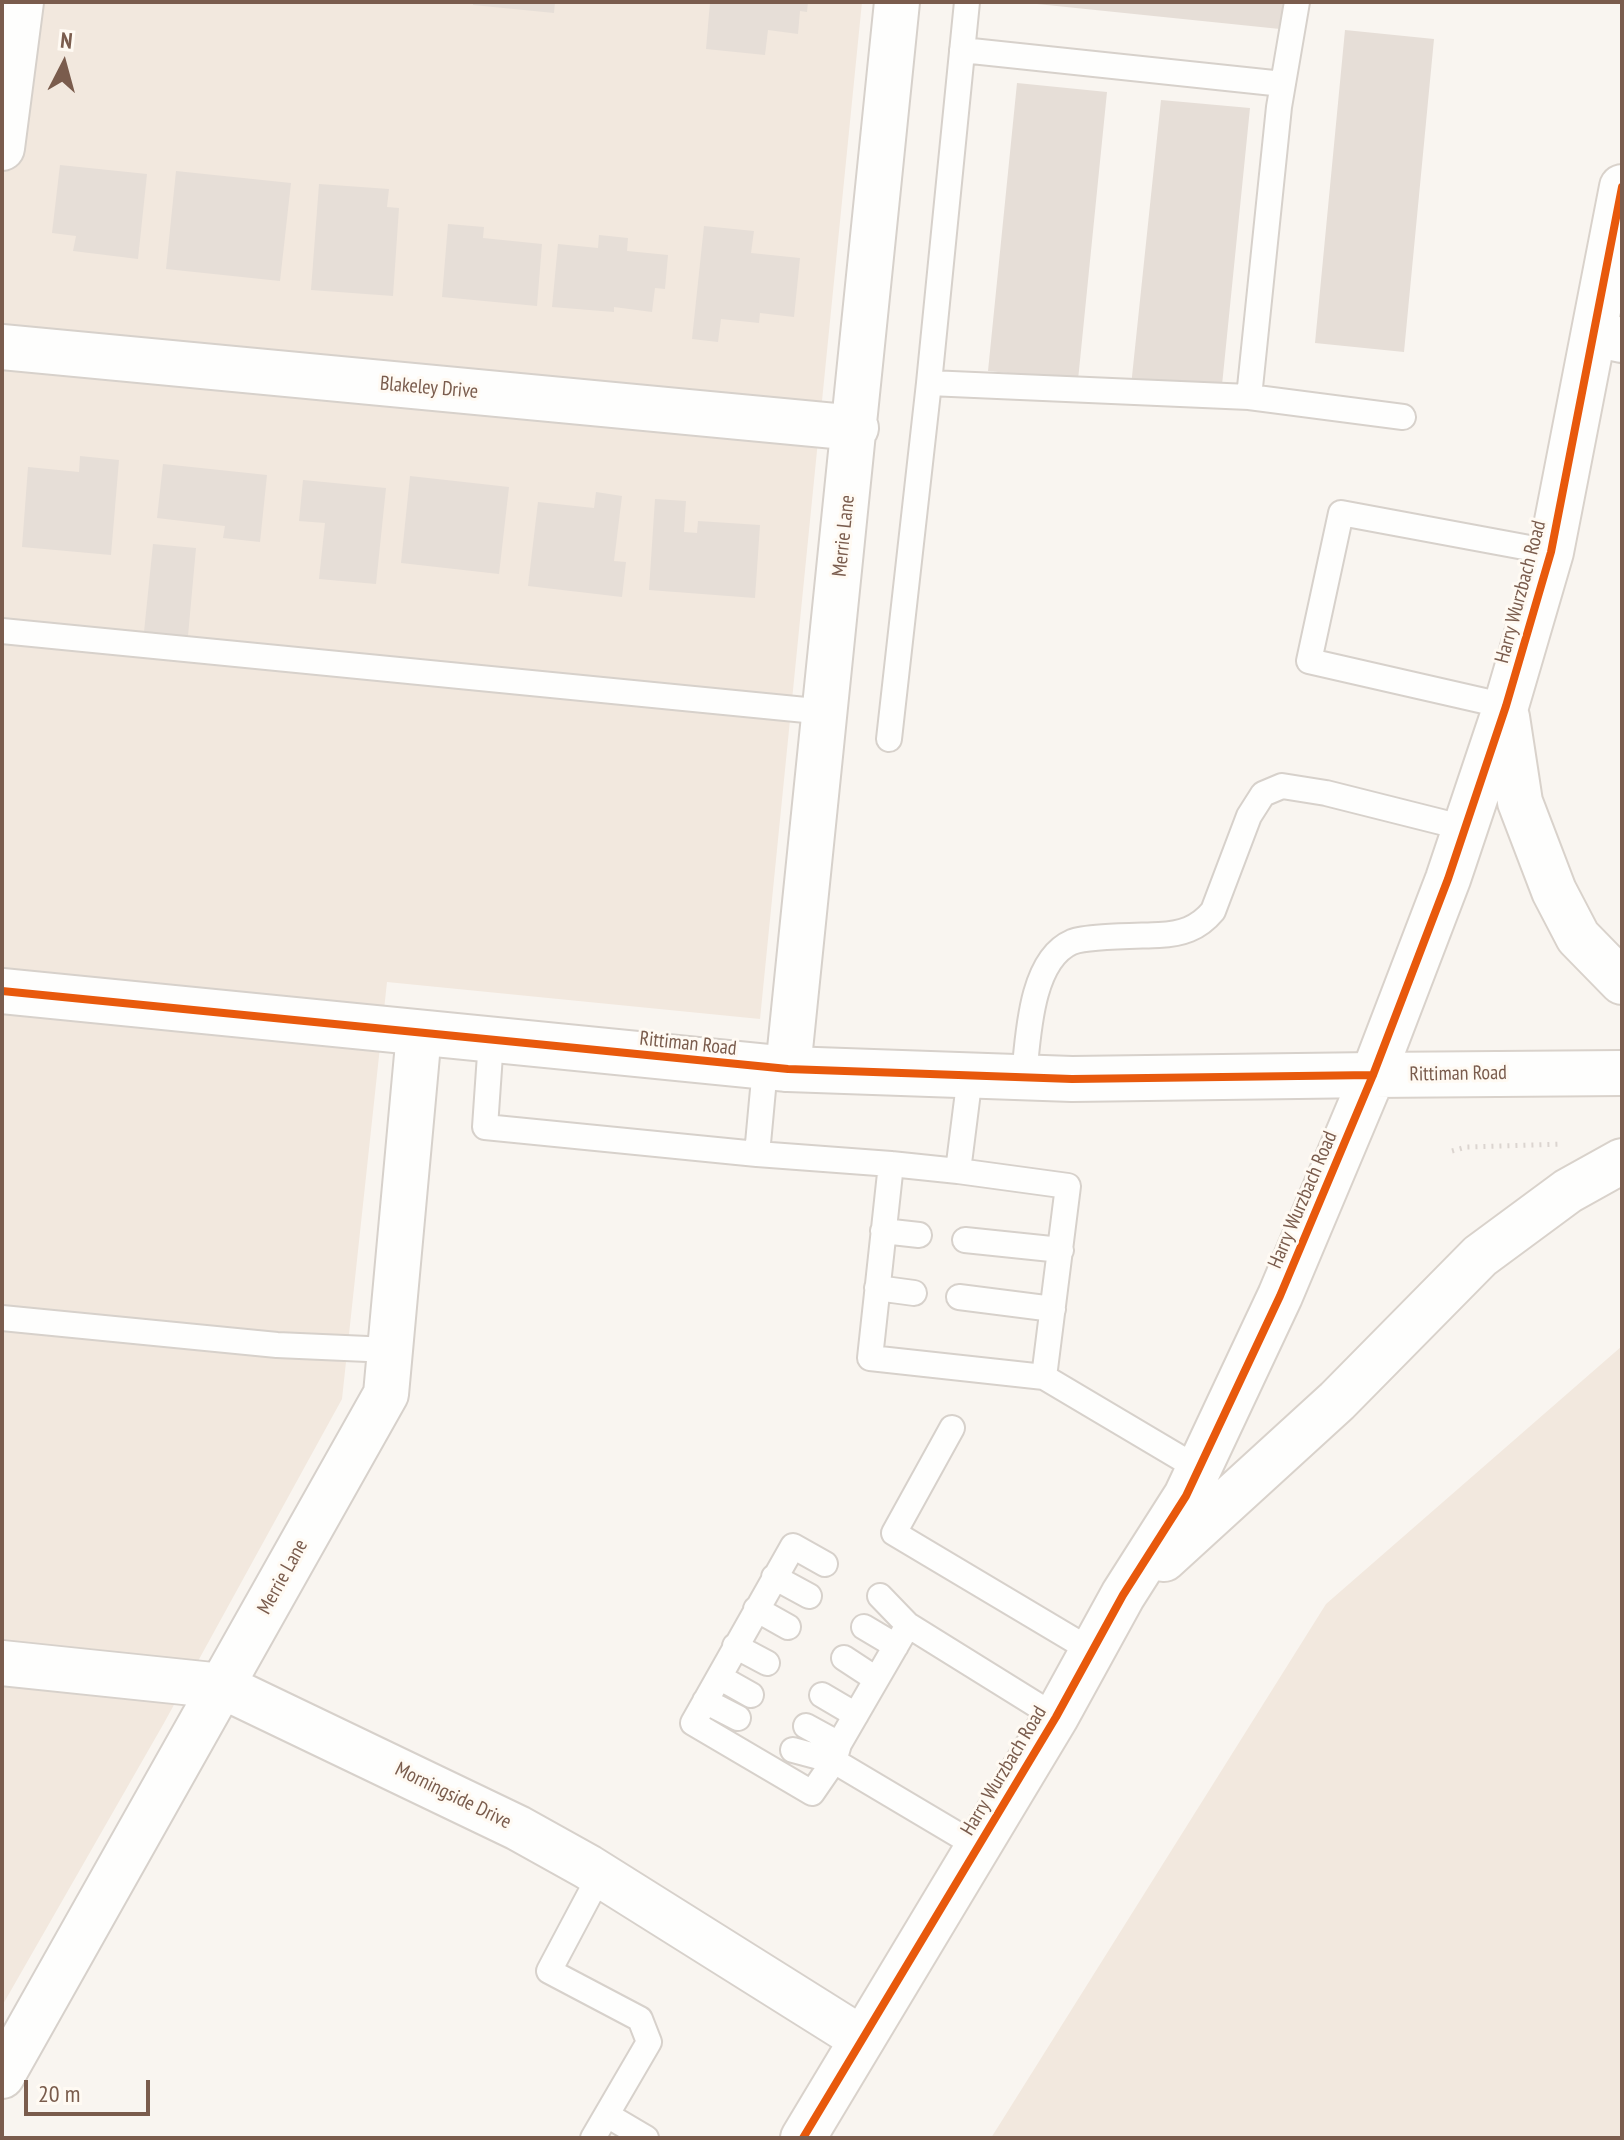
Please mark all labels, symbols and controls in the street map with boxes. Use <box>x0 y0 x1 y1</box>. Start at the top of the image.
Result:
north arrow <box>24 24 104 104</box>
text: N <box>59 26 74 55</box>
street label: Blakeley Drive <box>379 372 479 404</box>
street label: Merrie Lane <box>828 494 860 578</box>
street label: Harry Wurzbach Road <box>1490 518 1552 666</box>
street label: Rittiman Road <box>638 1027 738 1061</box>
street label: Rittiman Road <box>1409 1061 1507 1087</box>
street label: Harry Wurzbach Road <box>1263 1128 1343 1272</box>
street label: Merrie Lane <box>253 1535 313 1619</box>
street label: Harry Wurzbach Road <box>956 1702 1052 1840</box>
street label: Morningside Drive <box>391 1758 515 1834</box>
scale bar <box>28 2064 154 2114</box>
text: 20 m <box>38 2078 80 2109</box>

